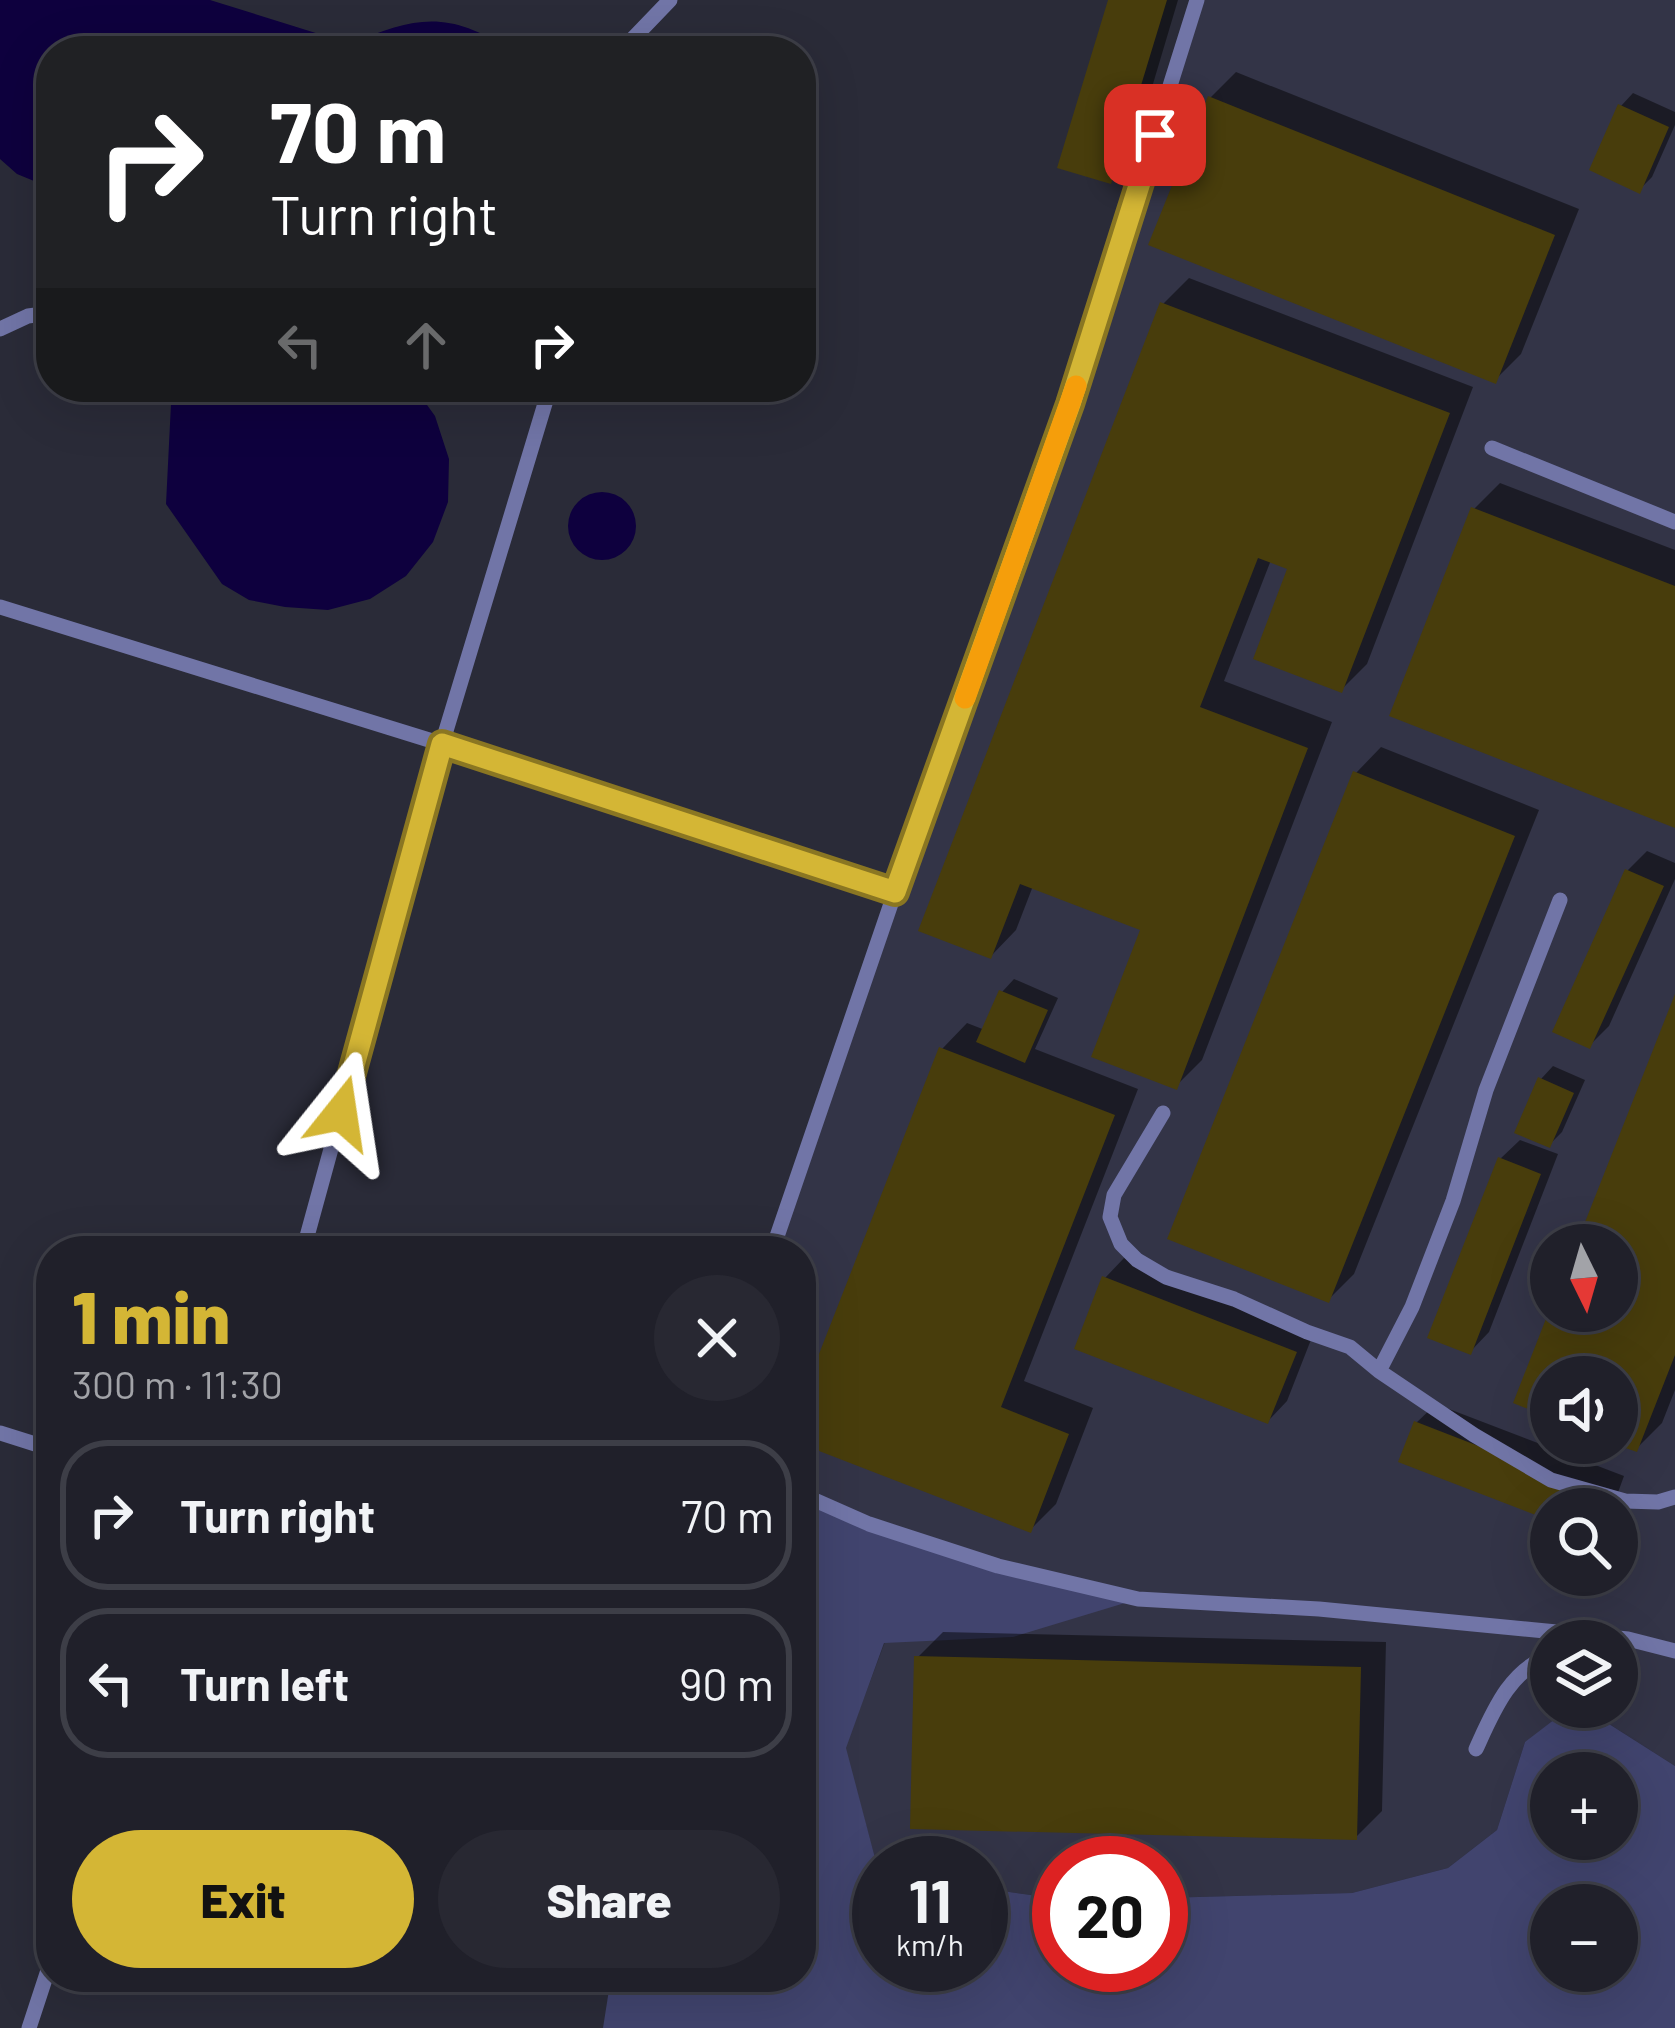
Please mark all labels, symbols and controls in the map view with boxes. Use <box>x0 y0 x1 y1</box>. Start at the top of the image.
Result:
text: 70 m <box>270 79 446 180</box>
icon: right <box>72 84 228 240</box>
pin <box>1104 84 1206 186</box>
icon: arrive <box>1122 102 1188 168</box>
text: Turn right <box>270 181 498 246</box>
icon: left <box>267 312 333 378</box>
icon: ahead <box>393 312 459 378</box>
icon: right <box>519 312 585 378</box>
position arrow <box>278 1050 404 1176</box>
north arrow <box>1530 1224 1638 1332</box>
map controls <box>1530 1224 1638 1992</box>
text: 1 min <box>72 1272 230 1358</box>
button: close <box>654 1275 780 1401</box>
button: sound <box>1530 1356 1638 1464</box>
text: 300 m · 11:30 <box>72 1360 283 1407</box>
icon: right <box>78 1482 144 1548</box>
text: Turn right <box>180 1488 375 1542</box>
text: 70 m <box>681 1488 774 1542</box>
button: search <box>1530 1488 1638 1596</box>
button: layers <box>1530 1620 1638 1728</box>
icon: left <box>78 1650 144 1716</box>
text: Turn left <box>180 1656 349 1710</box>
text: 90 m <box>679 1656 774 1710</box>
button: + <box>1530 1752 1638 1860</box>
button: Exit <box>72 1830 414 1968</box>
button: Share <box>438 1830 780 1968</box>
speed limit sign: 20 <box>1032 1836 1188 1992</box>
text: 11 <box>909 1863 951 1935</box>
button: − <box>1530 1884 1638 1992</box>
text: km/h <box>896 1926 964 1962</box>

